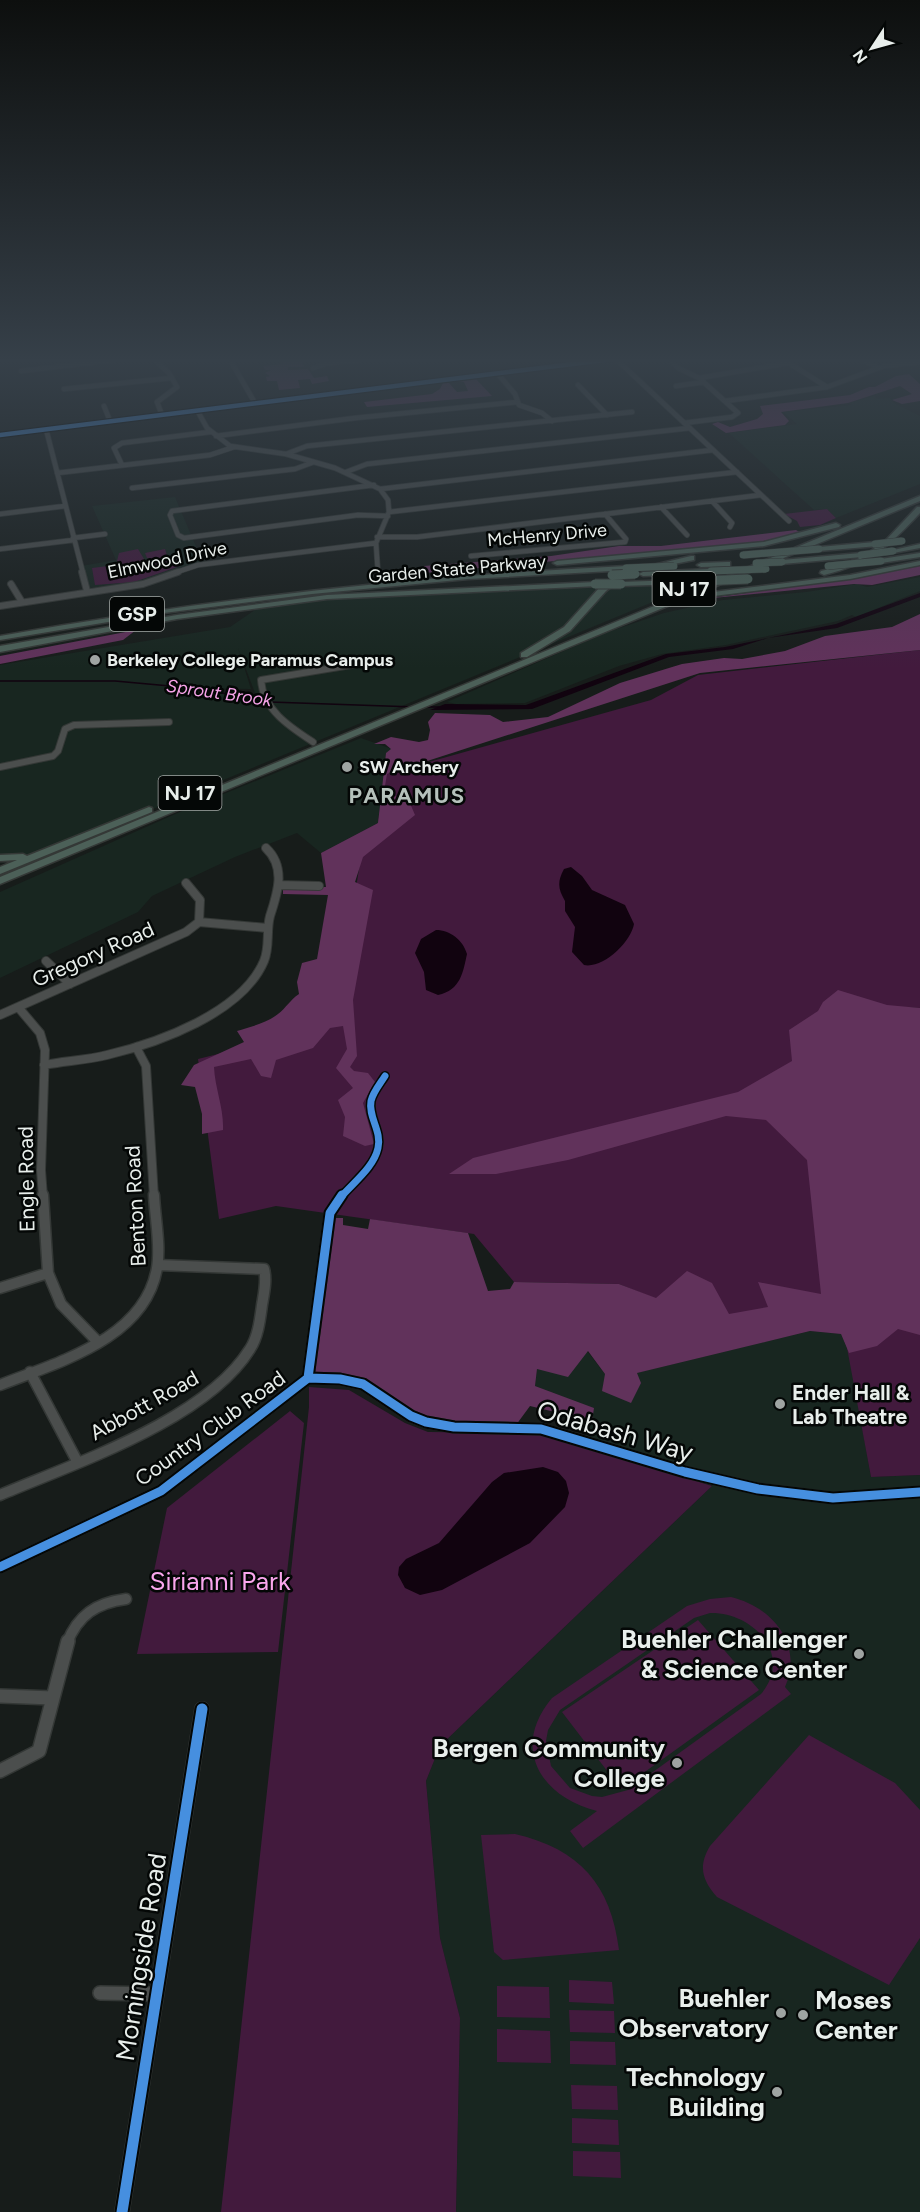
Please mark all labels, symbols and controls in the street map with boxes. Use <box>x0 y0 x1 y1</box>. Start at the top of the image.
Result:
north arrow <box>842 18 902 78</box>
text: N <box>849 46 872 67</box>
street label: McHenry Drive <box>486 519 608 551</box>
street label: Elmwood Drive <box>105 537 229 583</box>
street label: Garden State Parkway <box>367 550 547 588</box>
road number: NJ 17 <box>652 572 716 606</box>
road number: GSP <box>110 597 164 631</box>
place label: Berkeley College Paramus Campus <box>107 649 394 671</box>
marker: Berkeley College Paramus Campus <box>88 653 102 667</box>
water label: Sprout Brook <box>165 675 275 711</box>
place label: SW Archery <box>359 756 459 778</box>
marker: SW Archery <box>340 760 354 774</box>
road number: NJ 17 <box>158 776 222 810</box>
district label: PARAMUS <box>348 782 466 809</box>
street label: Gregory Road <box>28 916 158 992</box>
street label: Engle Road <box>13 1126 39 1232</box>
street label: Benton Road <box>119 1145 151 1267</box>
street label: Abbott Road <box>85 1365 203 1445</box>
street label: Country Club Road <box>130 1365 290 1491</box>
place label: Ender Hall & Lab Theatre <box>792 1380 910 1429</box>
street label: Odabash Way <box>533 1393 697 1469</box>
marker: Ender Hall & Lab Theatre <box>773 1397 787 1411</box>
park label: Sirianni Park <box>150 1565 291 1597</box>
place label: Buehler Challenger & Science Center <box>621 1623 847 1685</box>
marker: Buehler Challenger & Science Center <box>852 1647 866 1661</box>
place label: Bergen Community College <box>433 1732 665 1794</box>
marker: Bergen Community College <box>670 1756 684 1770</box>
street label: Morningside Road <box>109 1851 173 2063</box>
place label: Buehler Observatory <box>619 1982 769 2044</box>
place label: Moses Center <box>815 1984 898 2046</box>
marker: Buehler Observatory <box>774 2006 788 2020</box>
marker: Moses Center <box>796 2008 810 2022</box>
place label: Technology Building <box>626 2061 765 2123</box>
marker: Technology Building <box>770 2085 784 2099</box>

